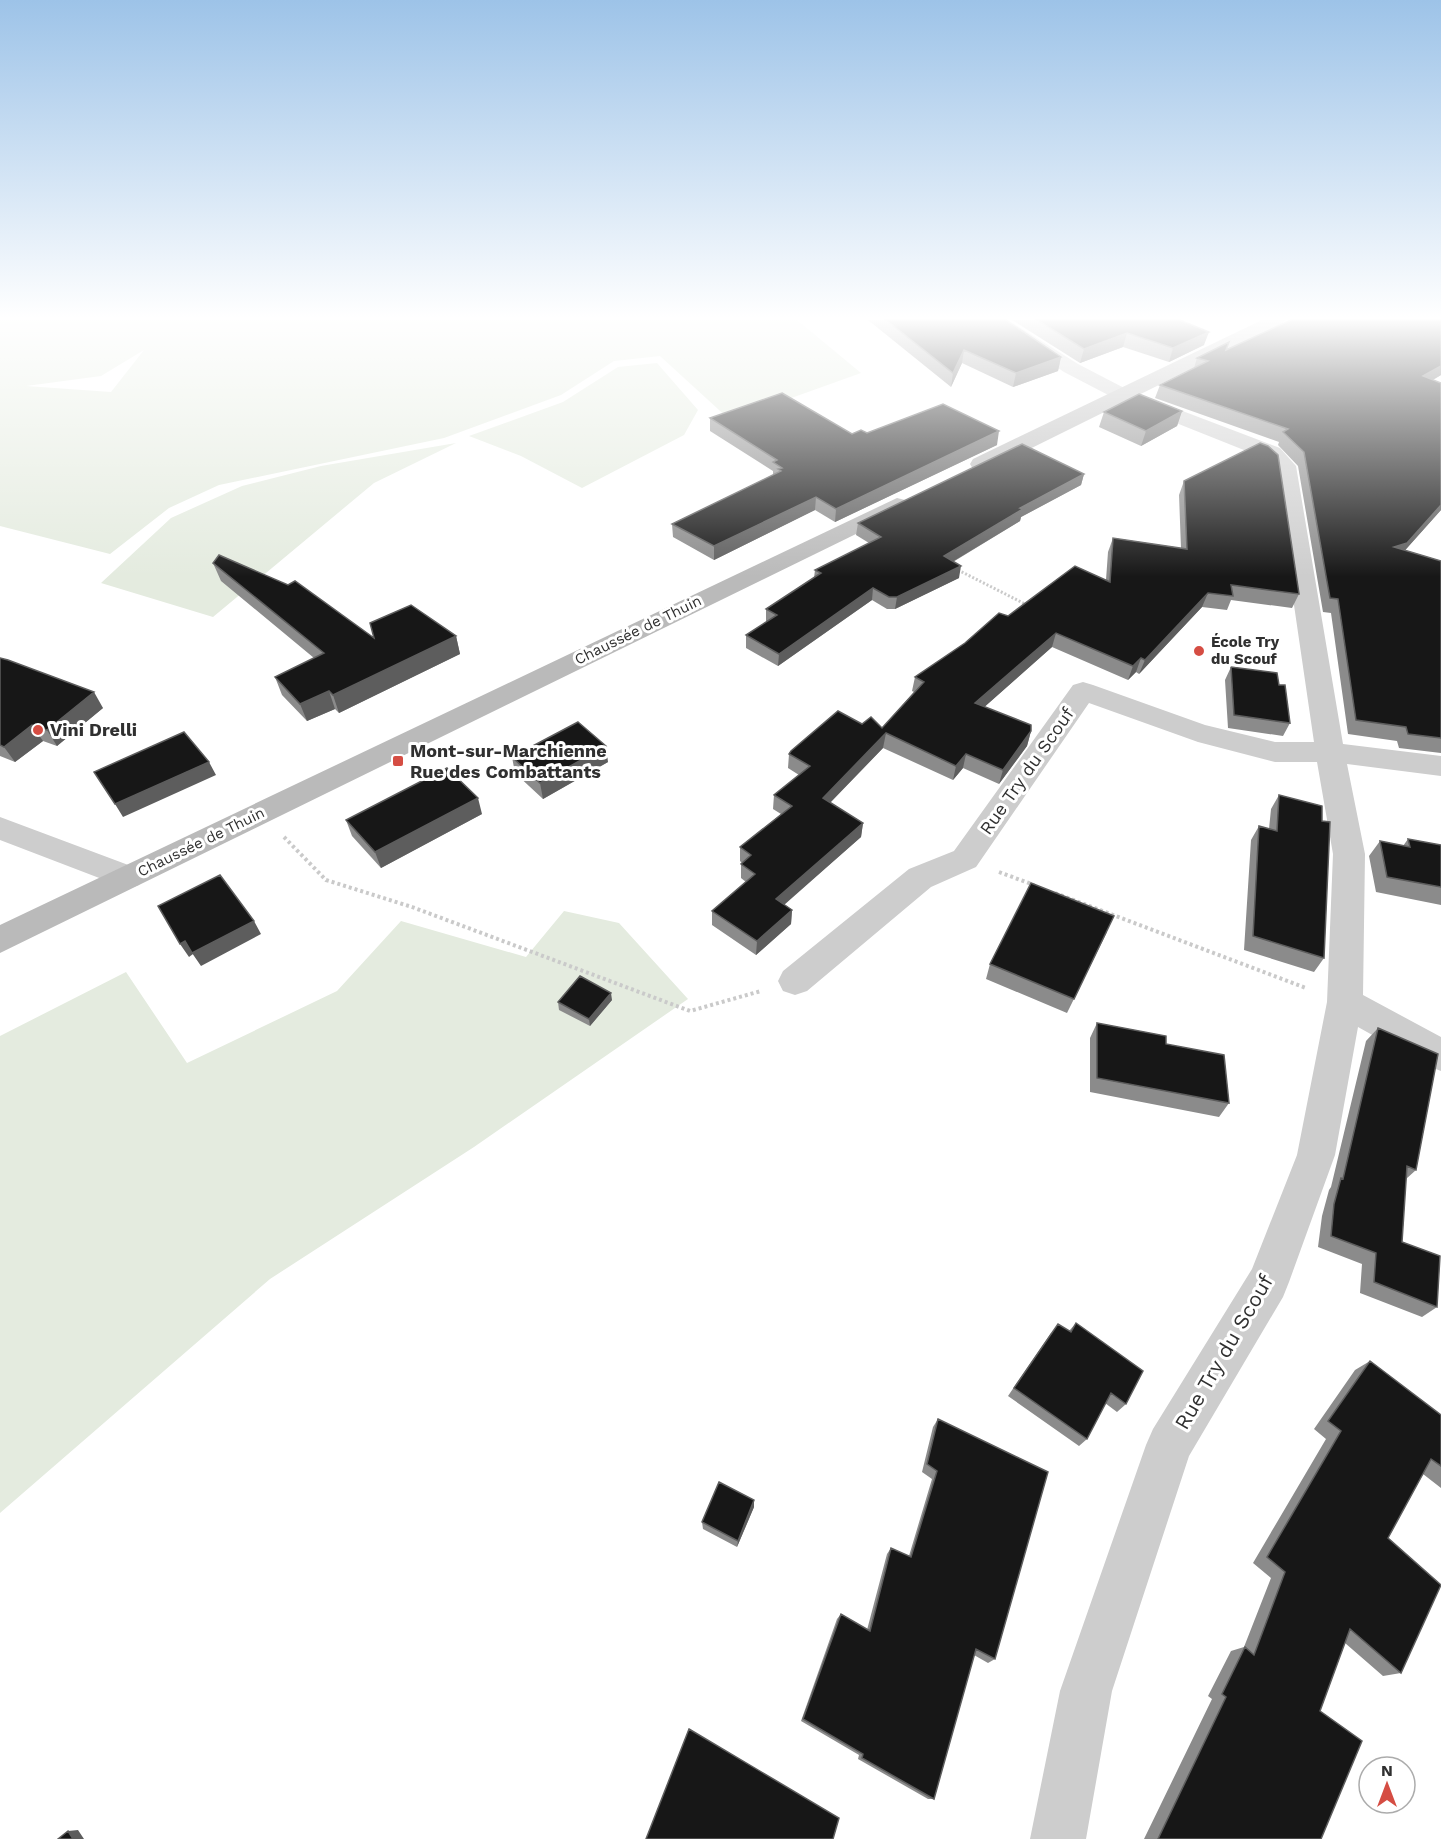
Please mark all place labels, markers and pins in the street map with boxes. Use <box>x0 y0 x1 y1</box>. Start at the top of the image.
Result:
place label: École Try du Scouf <box>1211 633 1280 668</box>
marker: École Try du Scouf <box>1192 644 1206 658</box>
place label: Vini Drelli <box>50 719 137 740</box>
marker: Vini Drelli <box>31 723 45 737</box>
place label: Mont-sur-Marchienne Rue des Combattants <box>410 740 607 782</box>
marker: Mont-sur-Marchienne Rue des Combattants <box>391 754 405 768</box>

